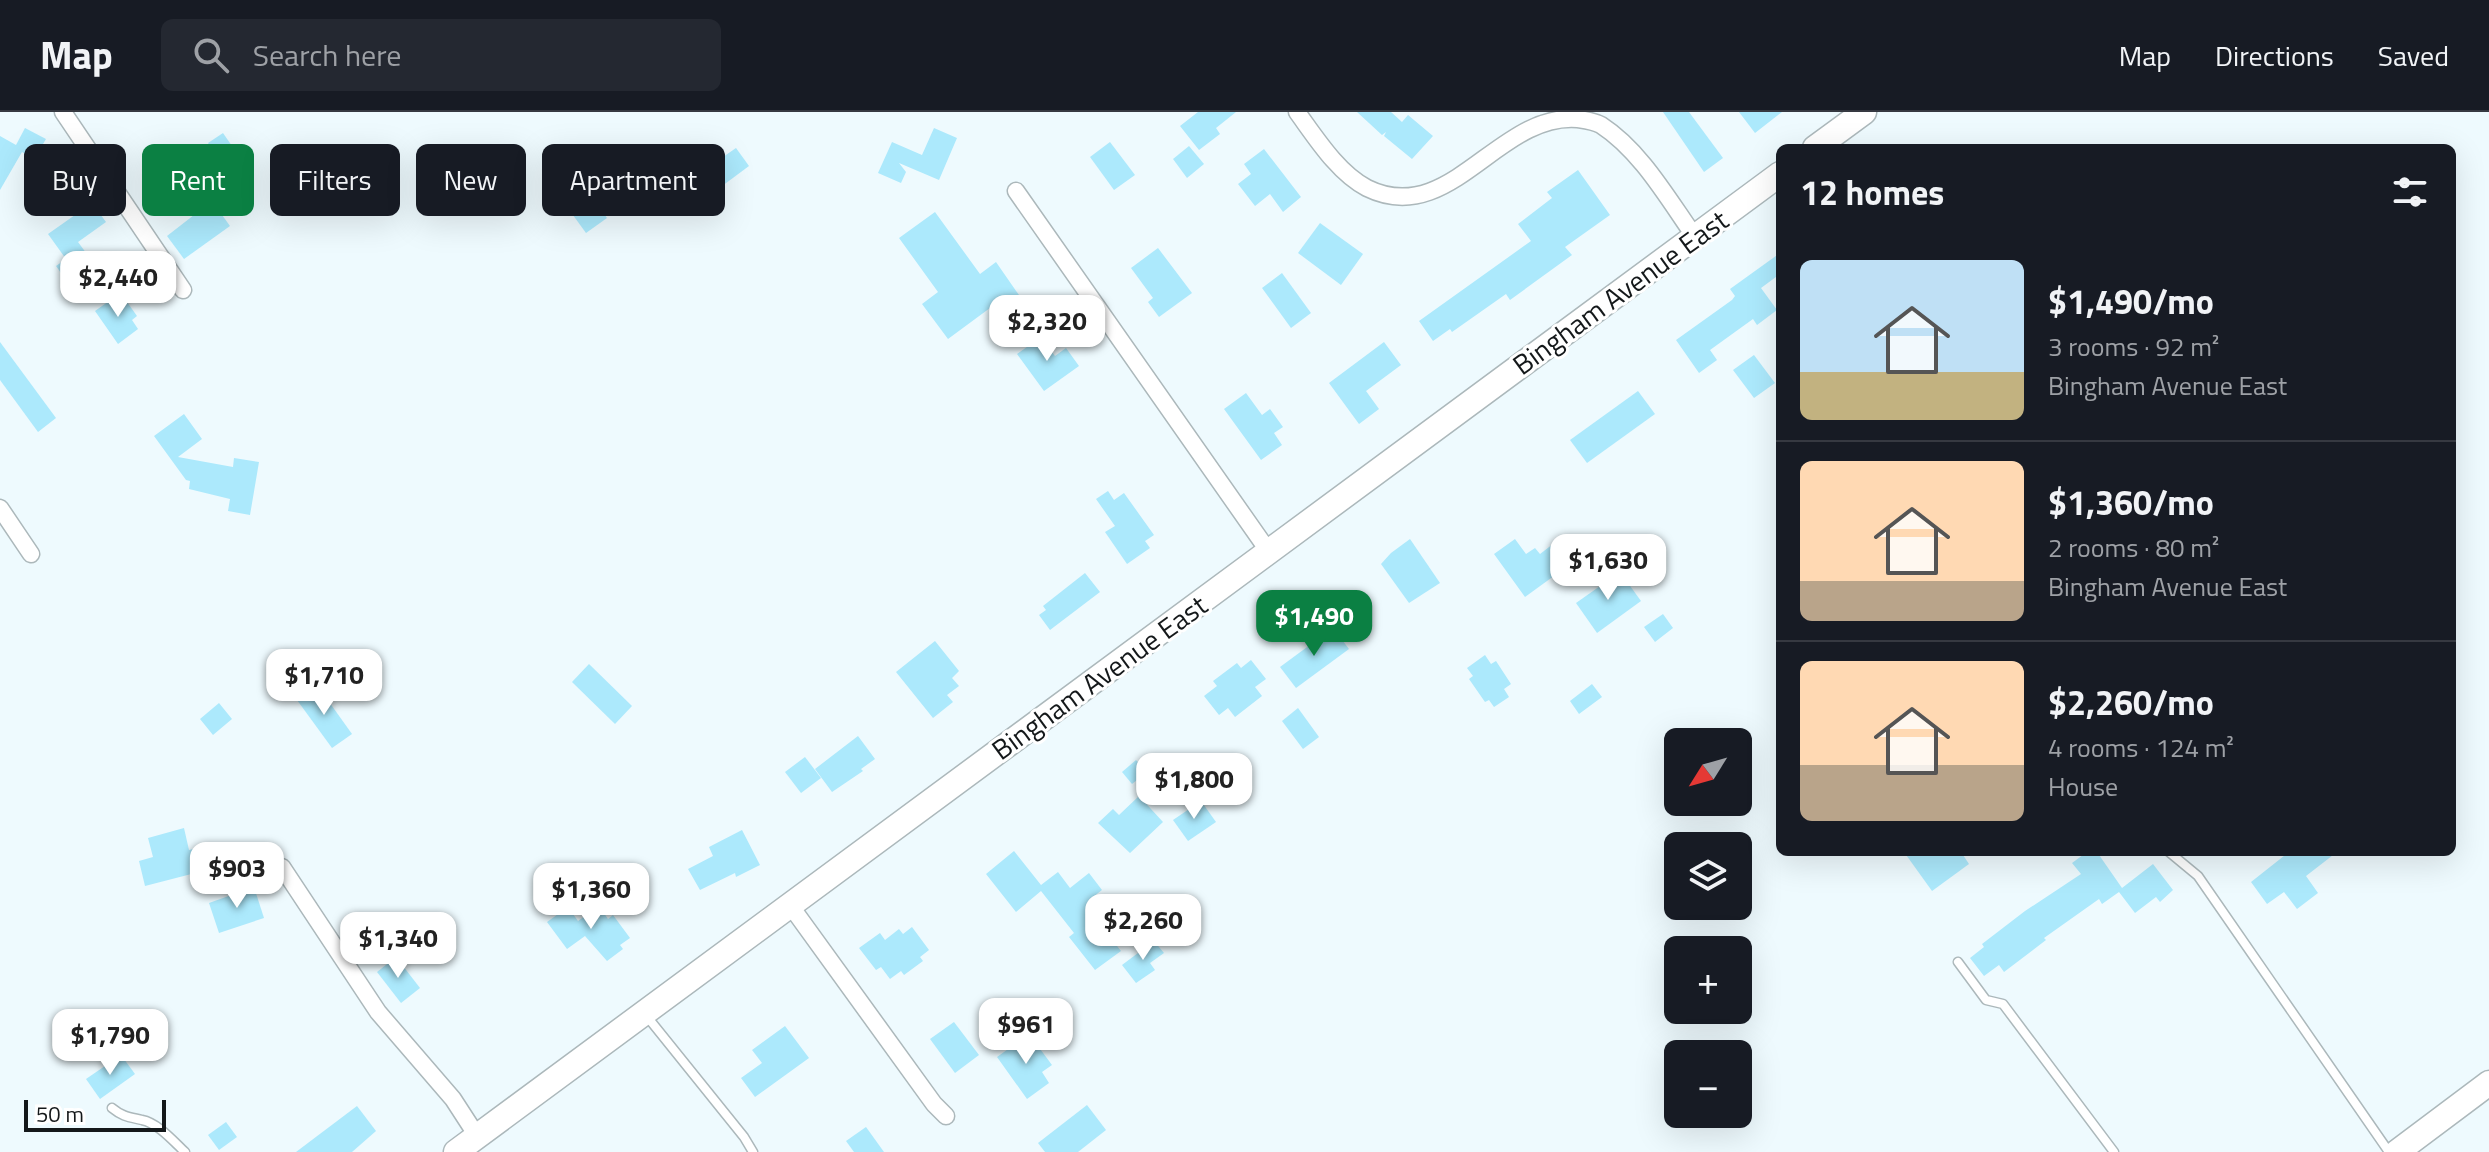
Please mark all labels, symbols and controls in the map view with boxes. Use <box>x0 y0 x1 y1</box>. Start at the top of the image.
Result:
search box <box>161 19 721 91</box>
text: Map <box>40 26 113 84</box>
text: Search here <box>253 32 402 78</box>
icon: search <box>189 33 233 77</box>
text: Map <box>2119 34 2171 77</box>
text: Directions <box>2215 34 2334 77</box>
text: Saved <box>2378 34 2449 77</box>
chip: Buy <box>24 144 126 216</box>
chip: Rent <box>142 144 254 216</box>
chip: Filters <box>270 144 400 216</box>
chip: New <box>416 144 526 216</box>
chip: Apartment <box>542 144 725 216</box>
text: 12 homes <box>1800 166 1944 218</box>
icon: filters <box>2388 170 2432 214</box>
street label: Bingham Avenue East <box>1503 199 1737 385</box>
pin: $2,440 <box>53 251 183 319</box>
text: $2,440 <box>78 257 158 296</box>
text: $1,490/mo <box>2048 275 2214 327</box>
icon: home <box>1864 292 1960 388</box>
pin: $2,320 <box>982 295 1112 363</box>
text: $2,320 <box>1007 301 1087 340</box>
text: 3 rooms · 92 m² <box>2048 327 2219 366</box>
text: Bingham Avenue East <box>2048 366 2287 405</box>
text: $1,360/mo <box>2048 476 2214 528</box>
icon: home <box>1864 493 1960 589</box>
text: 2 rooms · 80 m² <box>2048 528 2219 567</box>
pin: $1,630 <box>1543 534 1673 602</box>
text: $1,630 <box>1568 540 1648 579</box>
text: Bingham Avenue East <box>2048 567 2287 606</box>
street label: Bingham Avenue East <box>982 584 1216 770</box>
pin: $1,490 <box>1249 590 1379 658</box>
text: $1,490 <box>1274 596 1354 635</box>
pin: $1,710 <box>259 649 389 717</box>
text: $1,710 <box>284 655 364 694</box>
text: $2,260/mo <box>2048 676 2214 728</box>
icon: home <box>1864 693 1960 789</box>
north arrow <box>1664 728 1752 816</box>
map controls <box>1664 728 1752 1128</box>
text: 4 rooms · 124 m² <box>2048 728 2234 767</box>
pin: $1,800 <box>1129 753 1259 821</box>
text: $1,800 <box>1154 759 1234 798</box>
text: House <box>2048 767 2118 806</box>
button: layers <box>1664 832 1752 920</box>
pin: $903 <box>190 842 284 910</box>
text: $903 <box>208 848 266 887</box>
pin: $1,360 <box>526 863 656 931</box>
text: $1,360 <box>551 869 631 908</box>
pin: $2,260 <box>1078 894 1208 962</box>
text: $2,260 <box>1103 900 1183 939</box>
pin: $1,340 <box>333 912 463 980</box>
text: $1,340 <box>358 918 438 957</box>
button: + <box>1664 936 1752 1024</box>
pin: $961 <box>979 998 1073 1066</box>
text: $961 <box>997 1004 1055 1043</box>
pin: $1,790 <box>45 1009 175 1077</box>
text: $1,790 <box>70 1015 150 1054</box>
button: − <box>1664 1040 1752 1128</box>
scale bar <box>24 1096 166 1132</box>
text: 50 m <box>36 1097 84 1131</box>

